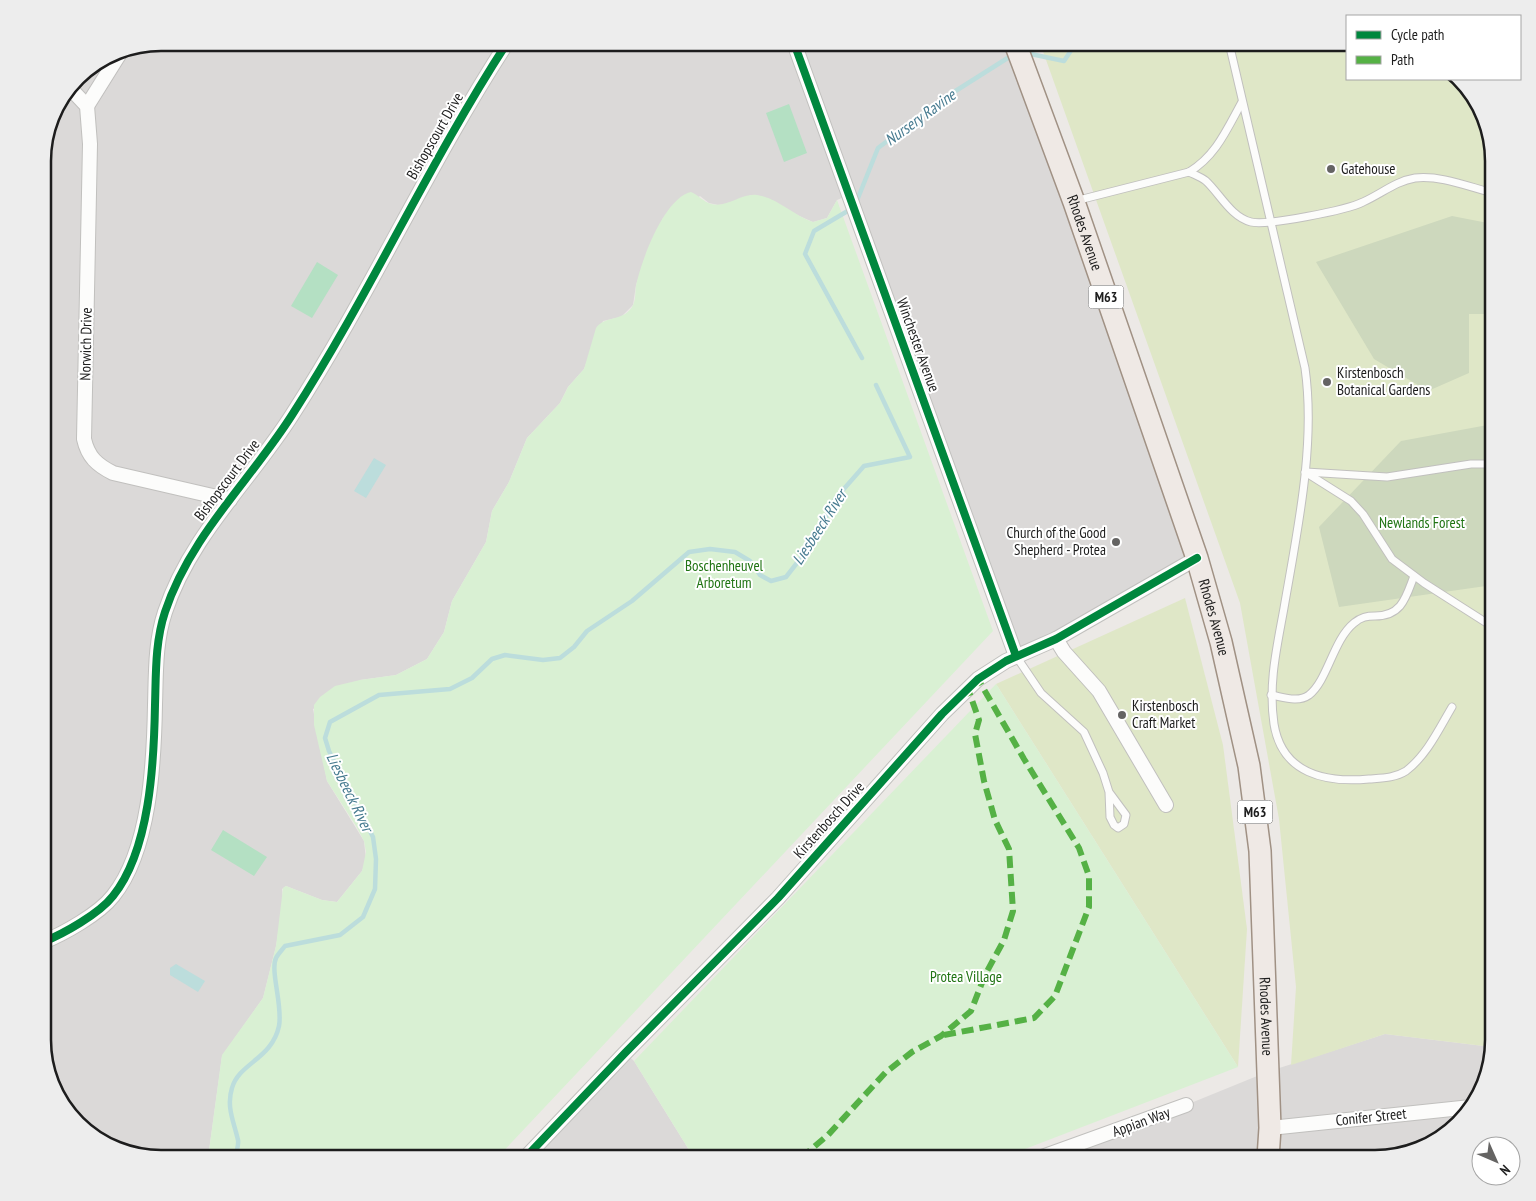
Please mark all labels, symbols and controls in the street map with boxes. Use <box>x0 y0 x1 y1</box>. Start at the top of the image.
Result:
legend <box>1346 15 1521 80</box>
text: Cycle path <box>1391 25 1444 44</box>
text: Path <box>1391 50 1414 69</box>
water label: Nursery Ravine <box>881 84 960 149</box>
street label: Bishopscourt Drive <box>402 89 467 183</box>
place label: Gatehouse <box>1341 159 1395 178</box>
marker: Gatehouse <box>1325 163 1337 175</box>
street label: Rhodes Avenue <box>1063 192 1107 273</box>
road number: M63 <box>1088 286 1124 308</box>
street label: Winchester Avenue <box>893 295 944 394</box>
street label: Norwich Drive <box>75 307 96 381</box>
place label: Kirstenbosch Botanical Gardens <box>1337 363 1430 399</box>
marker: Kirstenbosch Botanical Gardens <box>1321 376 1333 388</box>
street label: Bishopscourt Drive <box>190 435 263 524</box>
water label: Liesbeeck River <box>787 484 852 568</box>
park label: Newlands Forest <box>1379 513 1465 532</box>
place label: Church of the Good Shepherd - Protea <box>1006 523 1106 559</box>
marker: Church of the Good Shepherd - Protea <box>1110 536 1122 548</box>
park label: Boschenheuvel Arboretum <box>685 556 764 592</box>
street label: Rhodes Avenue <box>1194 577 1234 657</box>
place label: Kirstenbosch Craft Market <box>1132 696 1199 732</box>
marker: Kirstenbosch Craft Market <box>1116 709 1128 721</box>
water label: Liesbeeck River <box>322 749 379 837</box>
street label: Kirstenbosch Drive <box>789 777 868 862</box>
road number: M63 <box>1238 800 1272 824</box>
park label: Protea Village <box>930 967 1002 986</box>
street label: Rhodes Avenue <box>1256 977 1277 1056</box>
street label: Appian Way <box>1109 1102 1173 1141</box>
street label: Conifer Street <box>1335 1103 1407 1130</box>
north arrow <box>1471 1136 1521 1186</box>
text: N <box>1496 1161 1514 1179</box>

